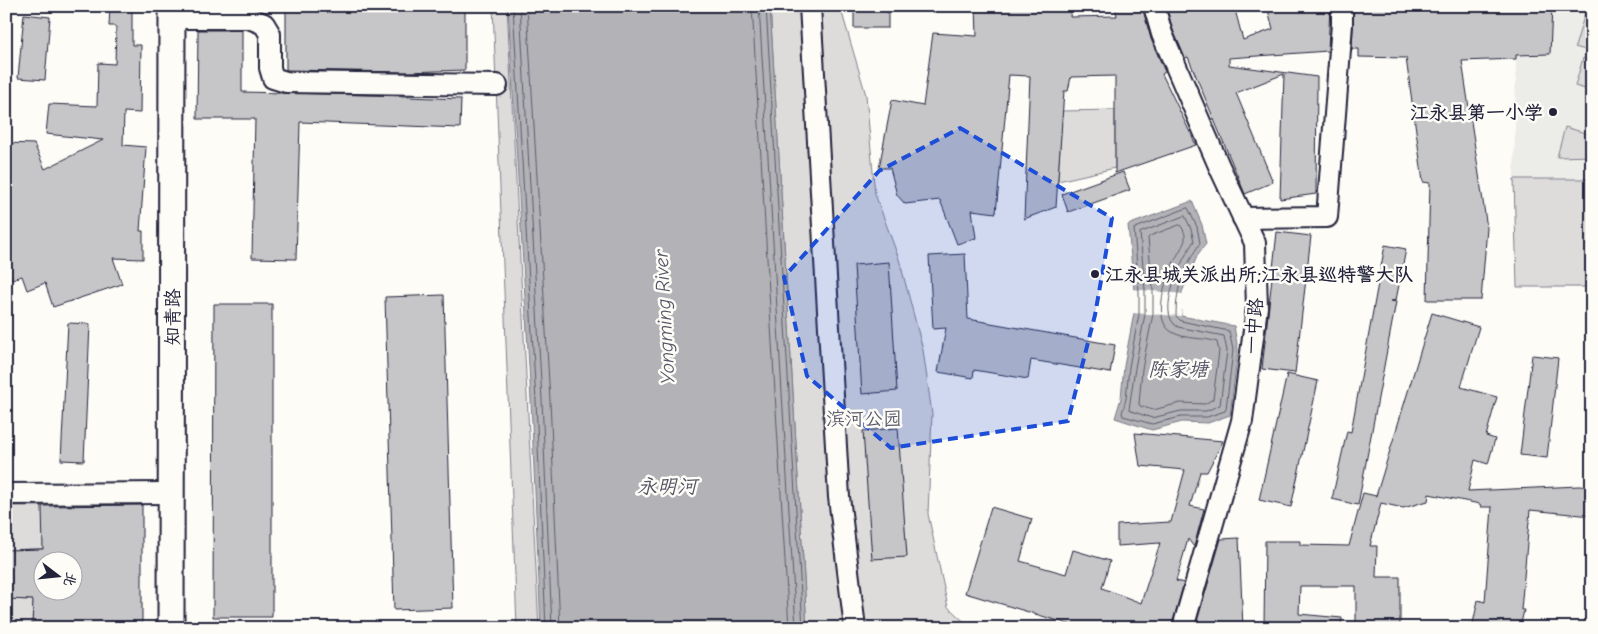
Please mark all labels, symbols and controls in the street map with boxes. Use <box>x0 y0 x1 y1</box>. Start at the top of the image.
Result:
place label: 江永县第一小学 <box>1410 102 1543 124</box>
marker: 江永县第一小学 <box>1547 106 1559 118</box>
water label: Yongming River <box>649 248 680 385</box>
place label: 江永县城关派出所;江永县巡特警大队 <box>1105 264 1413 286</box>
marker: 江永县城关派出所;江永县巡特警大队 <box>1089 268 1101 280</box>
street label: 知青路 <box>162 288 184 346</box>
street label: 一中路 <box>1241 297 1267 355</box>
water label: 陈家塘 <box>1148 358 1210 381</box>
park label: 滨河公园 <box>826 408 902 430</box>
water label: 永明河 <box>637 475 700 498</box>
north arrow <box>32 552 82 602</box>
text: 北 <box>60 570 80 589</box>

